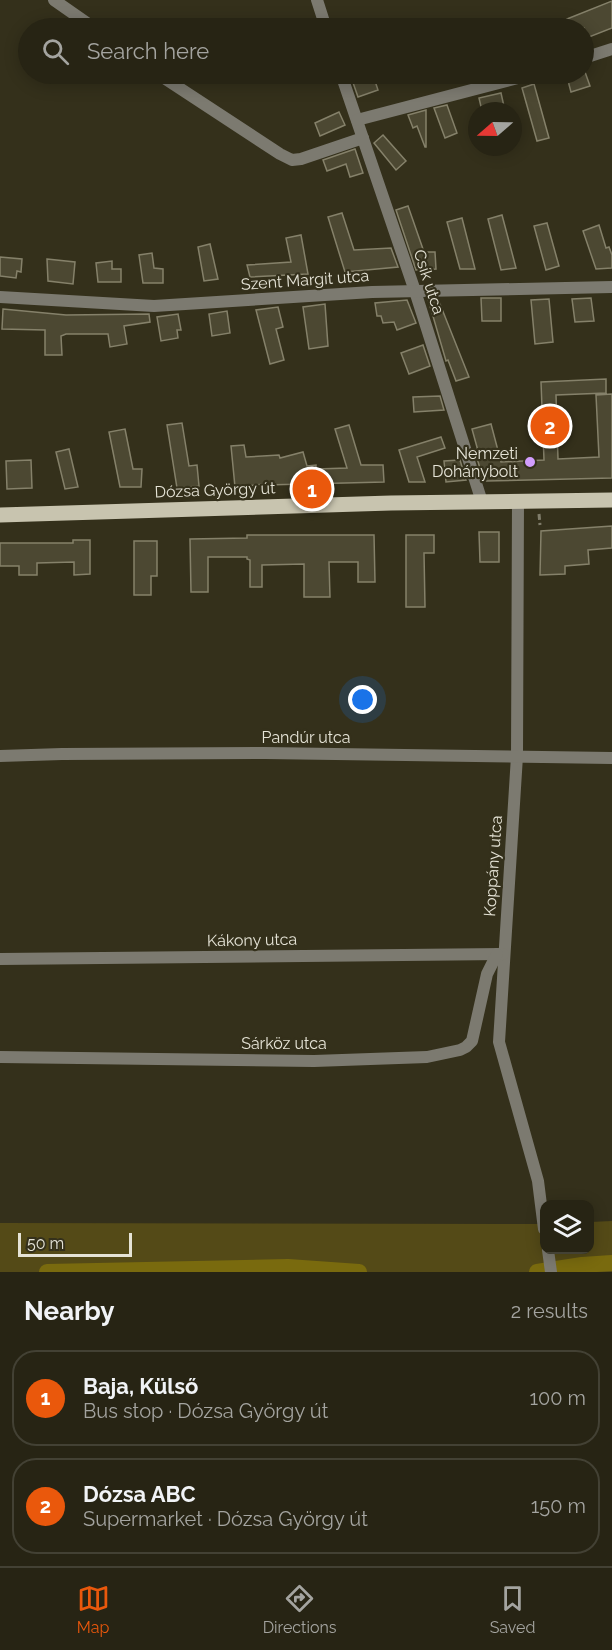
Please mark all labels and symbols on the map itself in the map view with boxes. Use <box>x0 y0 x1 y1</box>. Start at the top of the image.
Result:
north arrow <box>468 102 522 156</box>
street label: Csík utca <box>410 247 448 317</box>
street label: Szent Margit utca <box>240 266 370 294</box>
pin: 2 <box>530 404 570 448</box>
place label: Nemzeti Dohánybolt <box>432 444 519 481</box>
marker: Nemzeti Dohánybolt <box>523 455 537 469</box>
pin: 1 <box>292 466 332 512</box>
street label: Dózsa György út <box>154 478 276 502</box>
your location <box>348 685 377 714</box>
street label: Pandúr utca <box>262 728 350 747</box>
street label: Koppány utca <box>480 815 506 917</box>
street label: Kákony utca <box>207 930 297 950</box>
street label: Sárköz utca <box>241 1034 327 1053</box>
scale bar <box>18 1230 132 1258</box>

